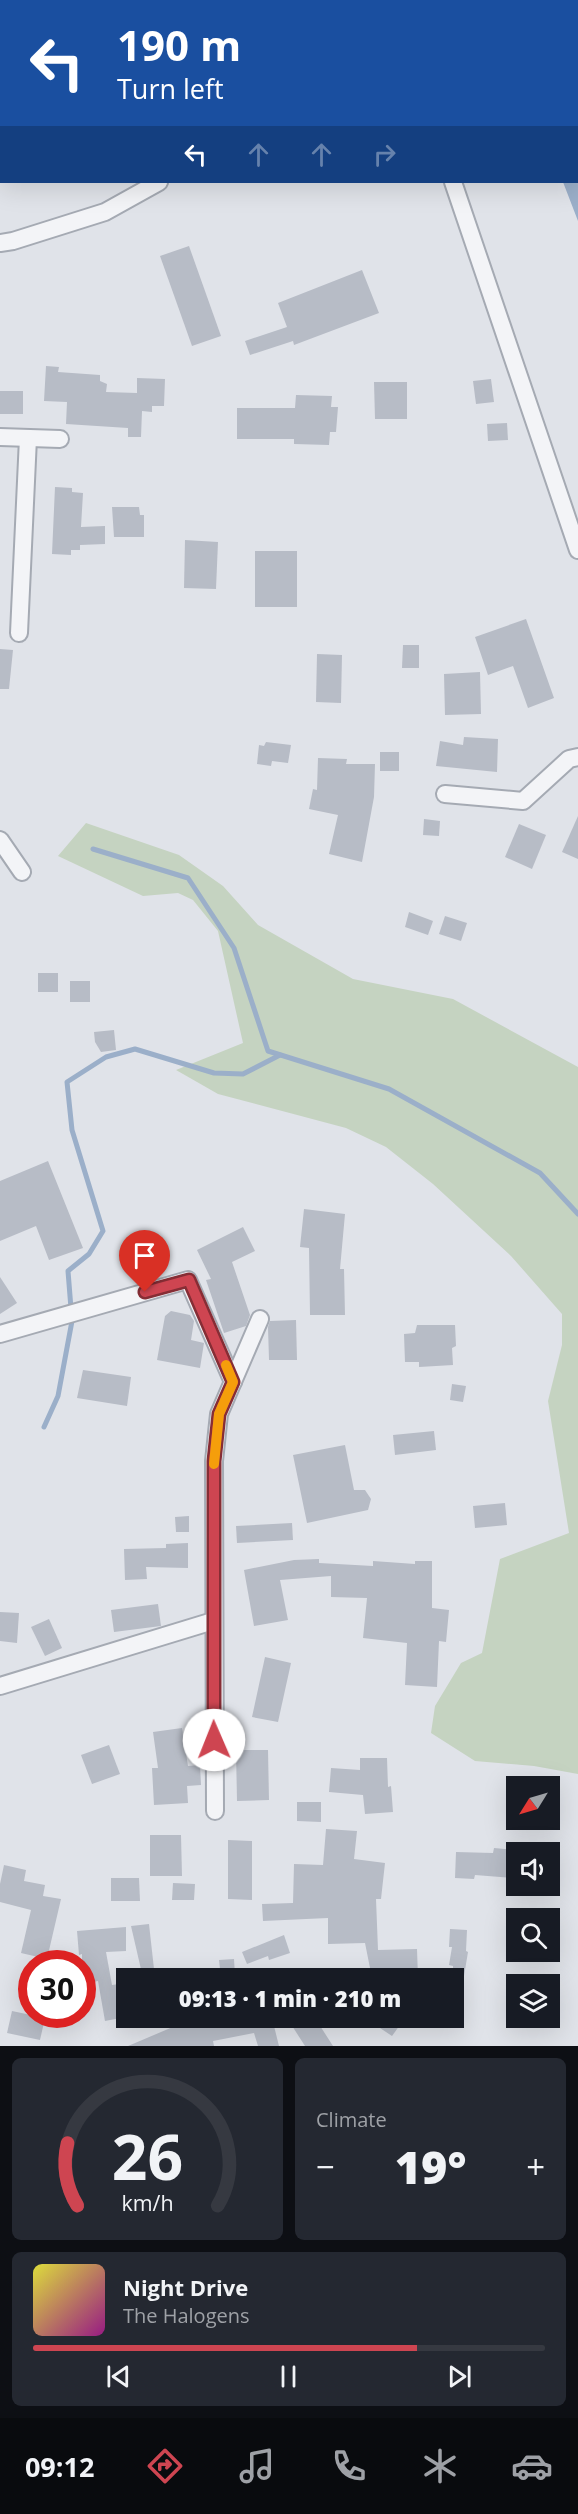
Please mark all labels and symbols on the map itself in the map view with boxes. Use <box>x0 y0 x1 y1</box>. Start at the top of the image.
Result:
pin <box>119 1230 170 1292</box>
position arrow <box>182 1708 246 1772</box>
north arrow <box>506 1776 560 1830</box>
speed limit sign: 30 <box>18 1950 96 2028</box>

